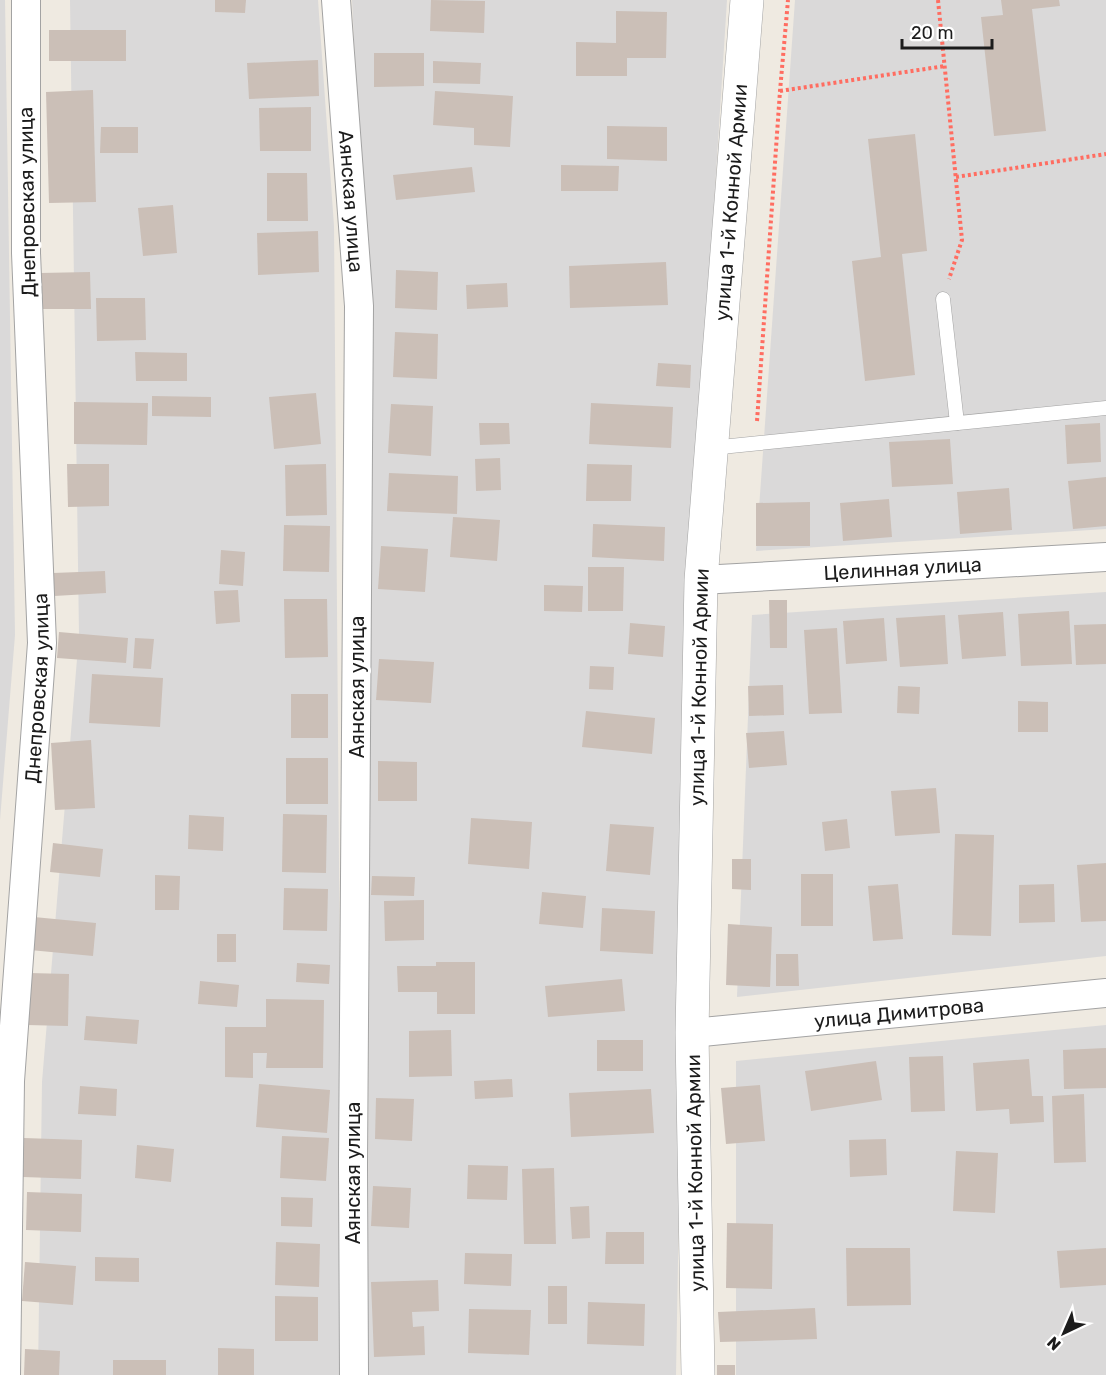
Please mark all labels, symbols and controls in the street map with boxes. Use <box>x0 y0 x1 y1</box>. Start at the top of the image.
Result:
scale bar <box>902 12 992 50</box>
text: 20 m <box>911 22 953 44</box>
street label: улица 1-й Конной Армии <box>710 83 752 322</box>
street label: Днепровская улица <box>13 107 41 297</box>
street label: Аянская улица <box>334 129 368 273</box>
street label: Целинная улица <box>823 552 982 585</box>
street label: улица 1-й Конной Армии <box>685 567 714 806</box>
street label: Днепровская улица <box>20 593 54 784</box>
street label: Аянская улица <box>345 616 369 758</box>
street label: улица Димитрова <box>813 993 985 1033</box>
street label: улица 1-й Конной Армии <box>681 1054 709 1292</box>
street label: Аянская улица <box>341 1102 365 1244</box>
north arrow <box>1034 1303 1094 1363</box>
text: N <box>1043 1333 1065 1354</box>

